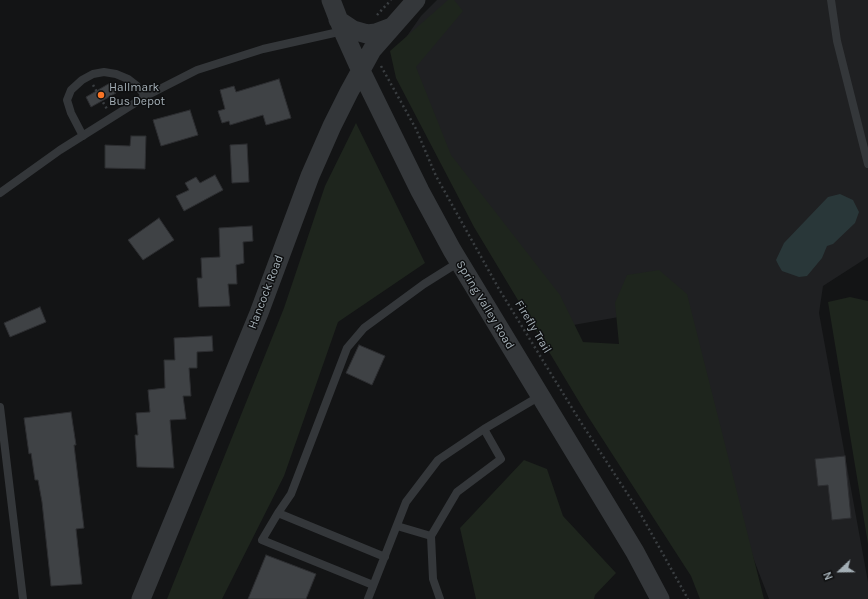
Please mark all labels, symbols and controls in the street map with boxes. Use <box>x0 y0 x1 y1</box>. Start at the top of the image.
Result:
place label: Hallmark Bus Depot <box>109 81 165 109</box>
marker: Hallmark Bus Depot <box>96 90 106 100</box>
street label: Hancock Road <box>245 253 287 331</box>
street label: Spring Valley Road <box>453 258 517 352</box>
street label: Firefly Trail <box>512 298 554 356</box>
north arrow <box>820 551 860 591</box>
text: N <box>821 570 836 582</box>

